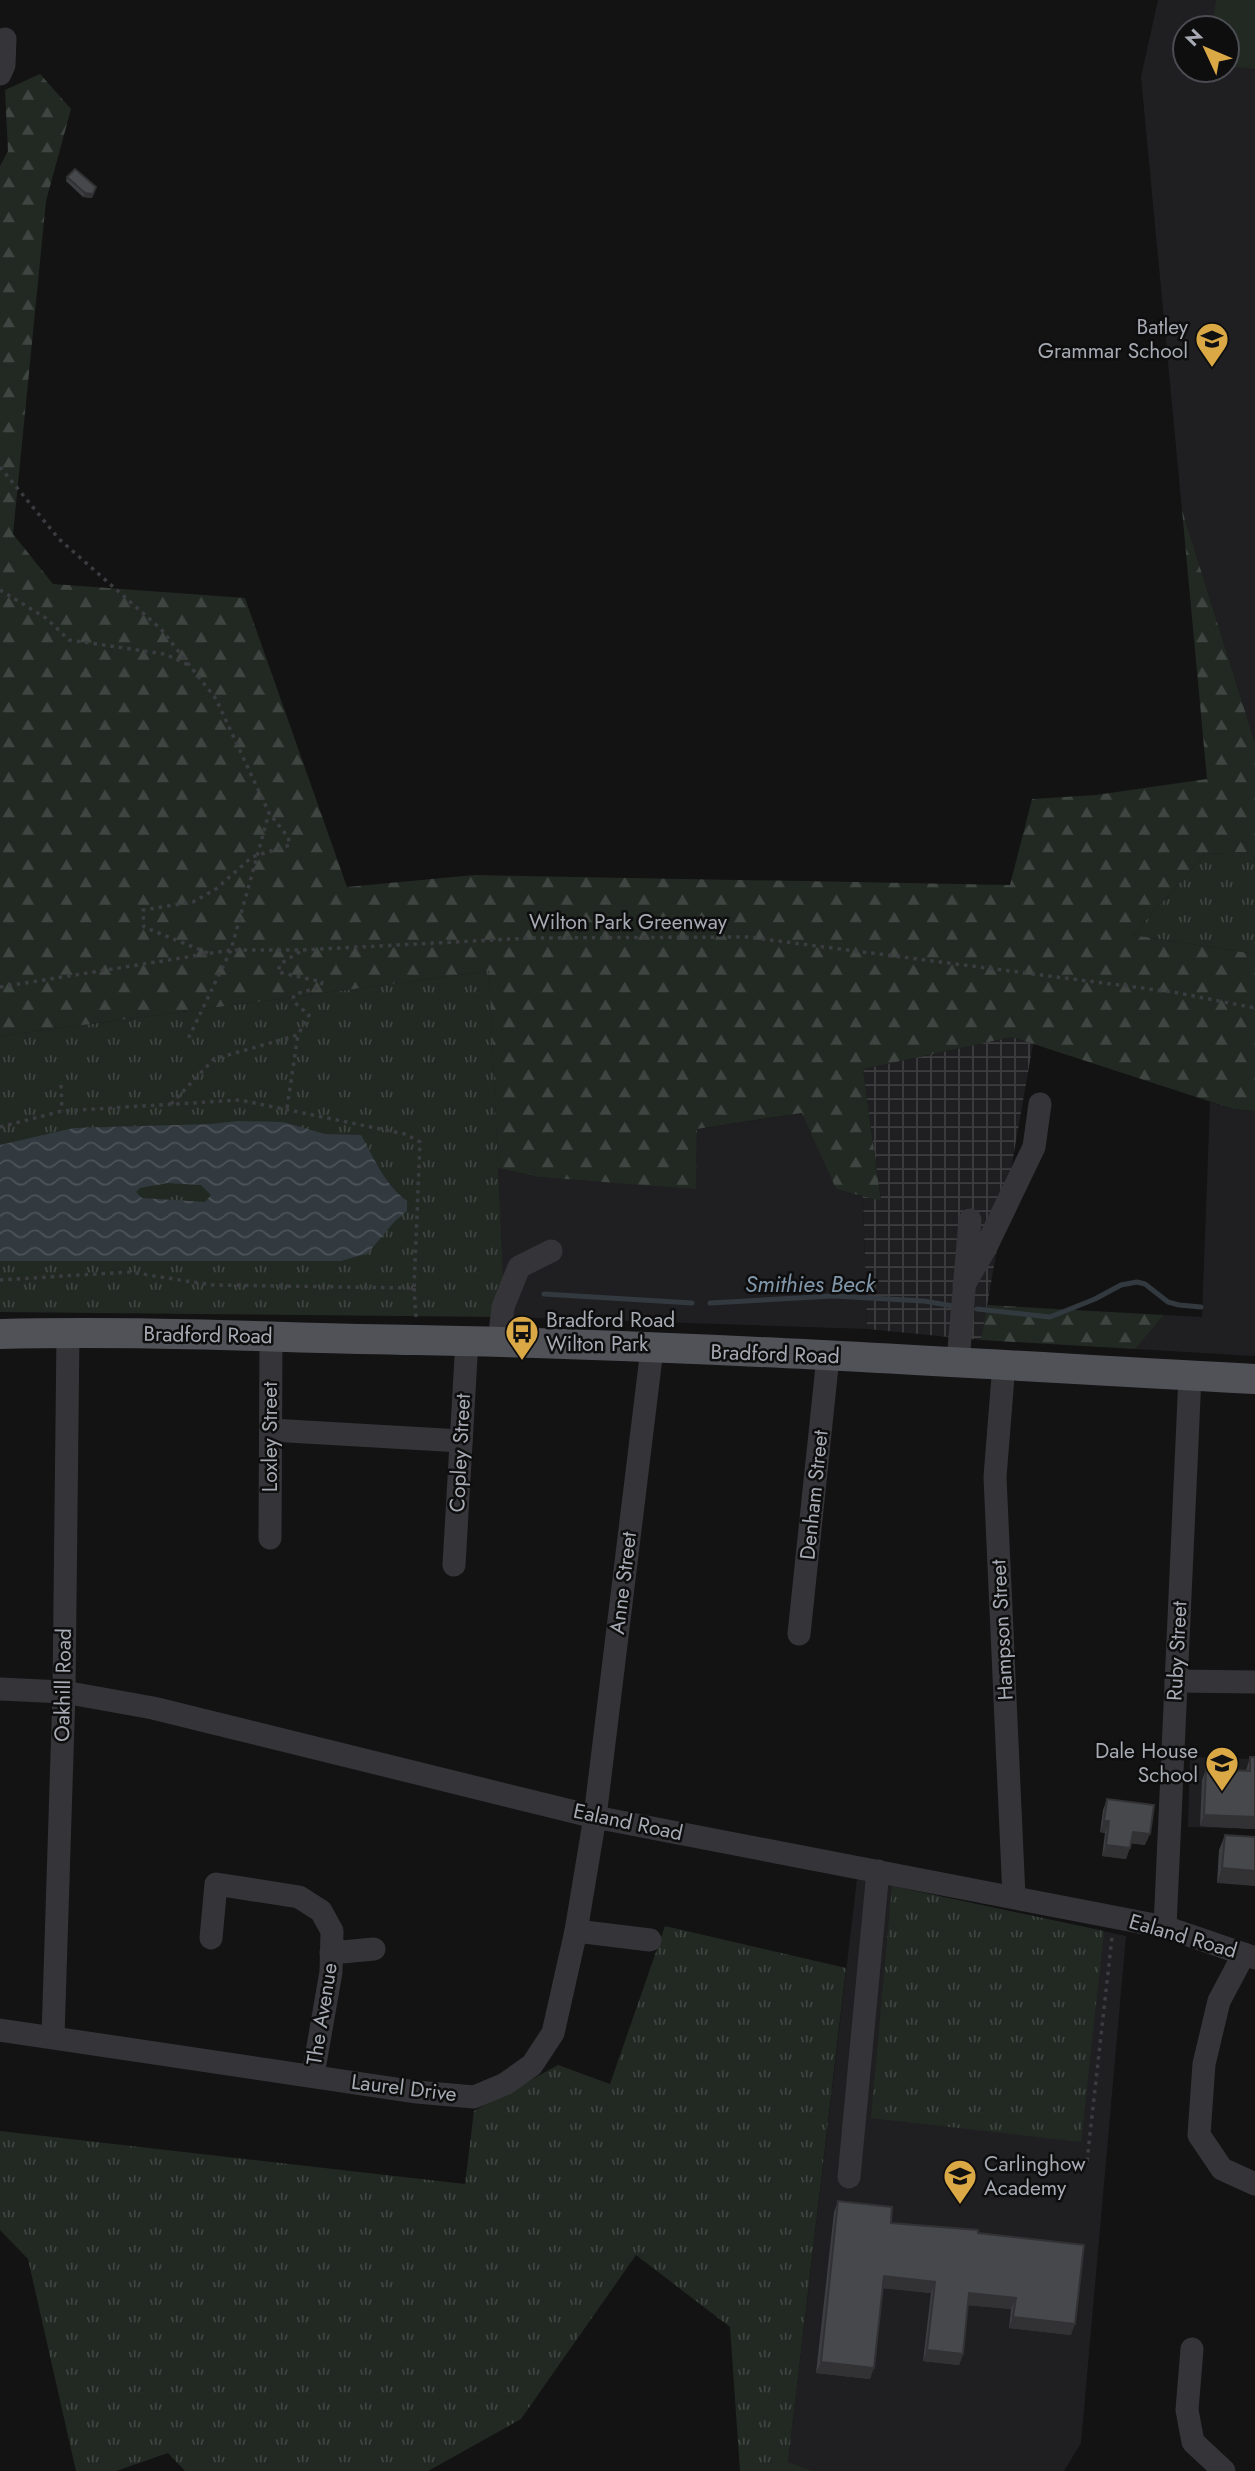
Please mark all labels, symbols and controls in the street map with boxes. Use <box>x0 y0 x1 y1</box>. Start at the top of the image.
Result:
north arrow <box>1171 14 1241 84</box>
text: N <box>1179 23 1209 52</box>
place label: Batley Grammar School <box>1038 312 1189 366</box>
school or university icon: Batley Grammar School <box>1193 320 1231 369</box>
street label: Wilton Park Greenway <box>529 907 728 937</box>
water label: Smithies Beck <box>745 1267 876 1301</box>
place label: Bradford Road Wilton Park <box>546 1305 675 1359</box>
bus stop icon: Bradford Road Wilton Park <box>503 1313 541 1362</box>
street label: Bradford Road <box>143 1319 273 1351</box>
street label: Bradford Road <box>710 1337 840 1371</box>
street label: Loxley Street <box>255 1382 285 1492</box>
street label: Copley Street <box>442 1393 478 1513</box>
street label: Denham Street <box>792 1429 836 1561</box>
street label: Anne Street <box>602 1530 644 1636</box>
street label: Hampson Street <box>983 1559 1021 1701</box>
street label: Ruby Street <box>1159 1600 1195 1702</box>
street label: Oakhill Road <box>47 1628 79 1742</box>
place label: Dale House School <box>1095 1736 1198 1790</box>
school or university icon: Dale House School <box>1203 1744 1241 1793</box>
street label: Ealand Road <box>571 1796 685 1848</box>
street label: Ealand Road <box>1125 1906 1241 1966</box>
street label: The Avenue <box>299 1960 345 2067</box>
street label: Laurel Drive <box>350 2067 459 2109</box>
place label: Carlinghow Academy <box>984 2149 1086 2203</box>
school or university icon: Carlinghow Academy <box>941 2157 979 2206</box>

